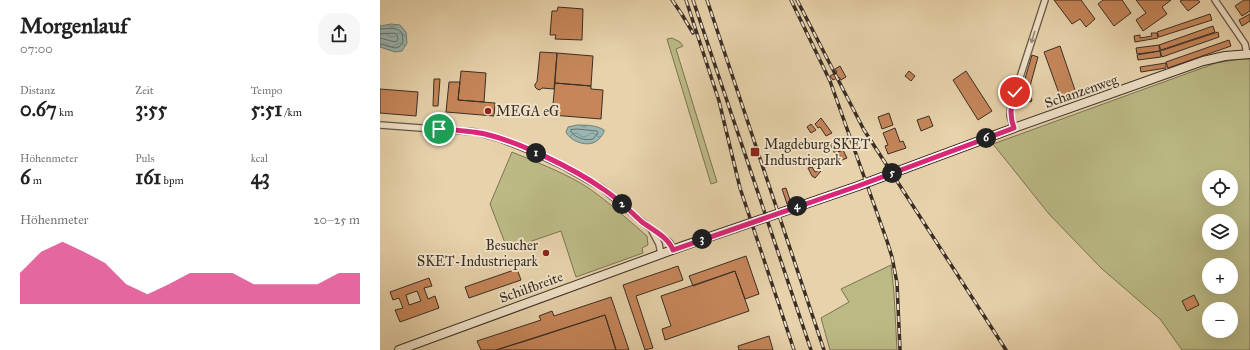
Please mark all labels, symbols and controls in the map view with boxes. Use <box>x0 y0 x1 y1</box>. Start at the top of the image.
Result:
text: Morgenlauf <box>20 12 128 39</box>
button: share <box>318 13 360 55</box>
one-way arrow <box>1028 31 1036 43</box>
text: 07:00 <box>20 41 53 57</box>
street label: Schanzenweg <box>1042 71 1120 112</box>
pin <box>998 75 1032 109</box>
icon: check <box>1004 81 1026 103</box>
text: Distanz <box>20 84 55 97</box>
text: Zeit <box>135 84 154 97</box>
text: Tempo <box>251 84 282 97</box>
text: 0.67 <box>20 97 57 121</box>
text: 3:55 <box>135 97 167 121</box>
text: 5:51 <box>251 97 282 121</box>
place label: MEGA eG <box>496 103 559 120</box>
text: km <box>57 106 73 119</box>
text: /km <box>282 106 302 119</box>
marker: MEGA eG <box>483 106 493 116</box>
pin <box>422 112 456 146</box>
icon: arrive <box>428 118 450 140</box>
pin: 6 <box>976 128 996 148</box>
text: 6 <box>983 131 989 144</box>
place label: Magdeburg SKET Industriepark <box>764 136 871 169</box>
pin: 1 <box>526 143 546 163</box>
text: 1 <box>534 146 538 159</box>
marker: Magdeburg SKET Industriepark <box>749 146 761 158</box>
text: Höhenmeter <box>20 152 78 165</box>
text: Puls <box>135 152 154 165</box>
text: kcal <box>251 152 268 165</box>
pin: 5 <box>882 163 902 183</box>
text: 6 <box>20 165 30 189</box>
text: 161 <box>135 165 161 189</box>
text: 43 <box>251 165 270 189</box>
text: 5 <box>889 166 895 179</box>
map controls <box>1202 170 1238 338</box>
button: locate <box>1202 170 1238 206</box>
text: m <box>30 174 42 187</box>
text: bpm <box>161 174 184 187</box>
pin: 2 <box>612 194 632 214</box>
pin: 4 <box>787 196 807 216</box>
text: 2 <box>619 197 625 210</box>
text: 4 <box>794 199 800 212</box>
text: Höhenmeter <box>20 212 89 228</box>
text: 20–25 m <box>313 212 360 228</box>
button: layers <box>1202 214 1238 250</box>
pin: 3 <box>692 229 712 249</box>
text: 3 <box>700 232 704 245</box>
place label: Besucher SKET-Industriepark <box>417 237 539 270</box>
marker: Besucher SKET-Industriepark <box>541 248 551 258</box>
button: + <box>1202 258 1238 294</box>
street label: Schilfbreite <box>497 268 565 307</box>
button: − <box>1202 302 1238 338</box>

